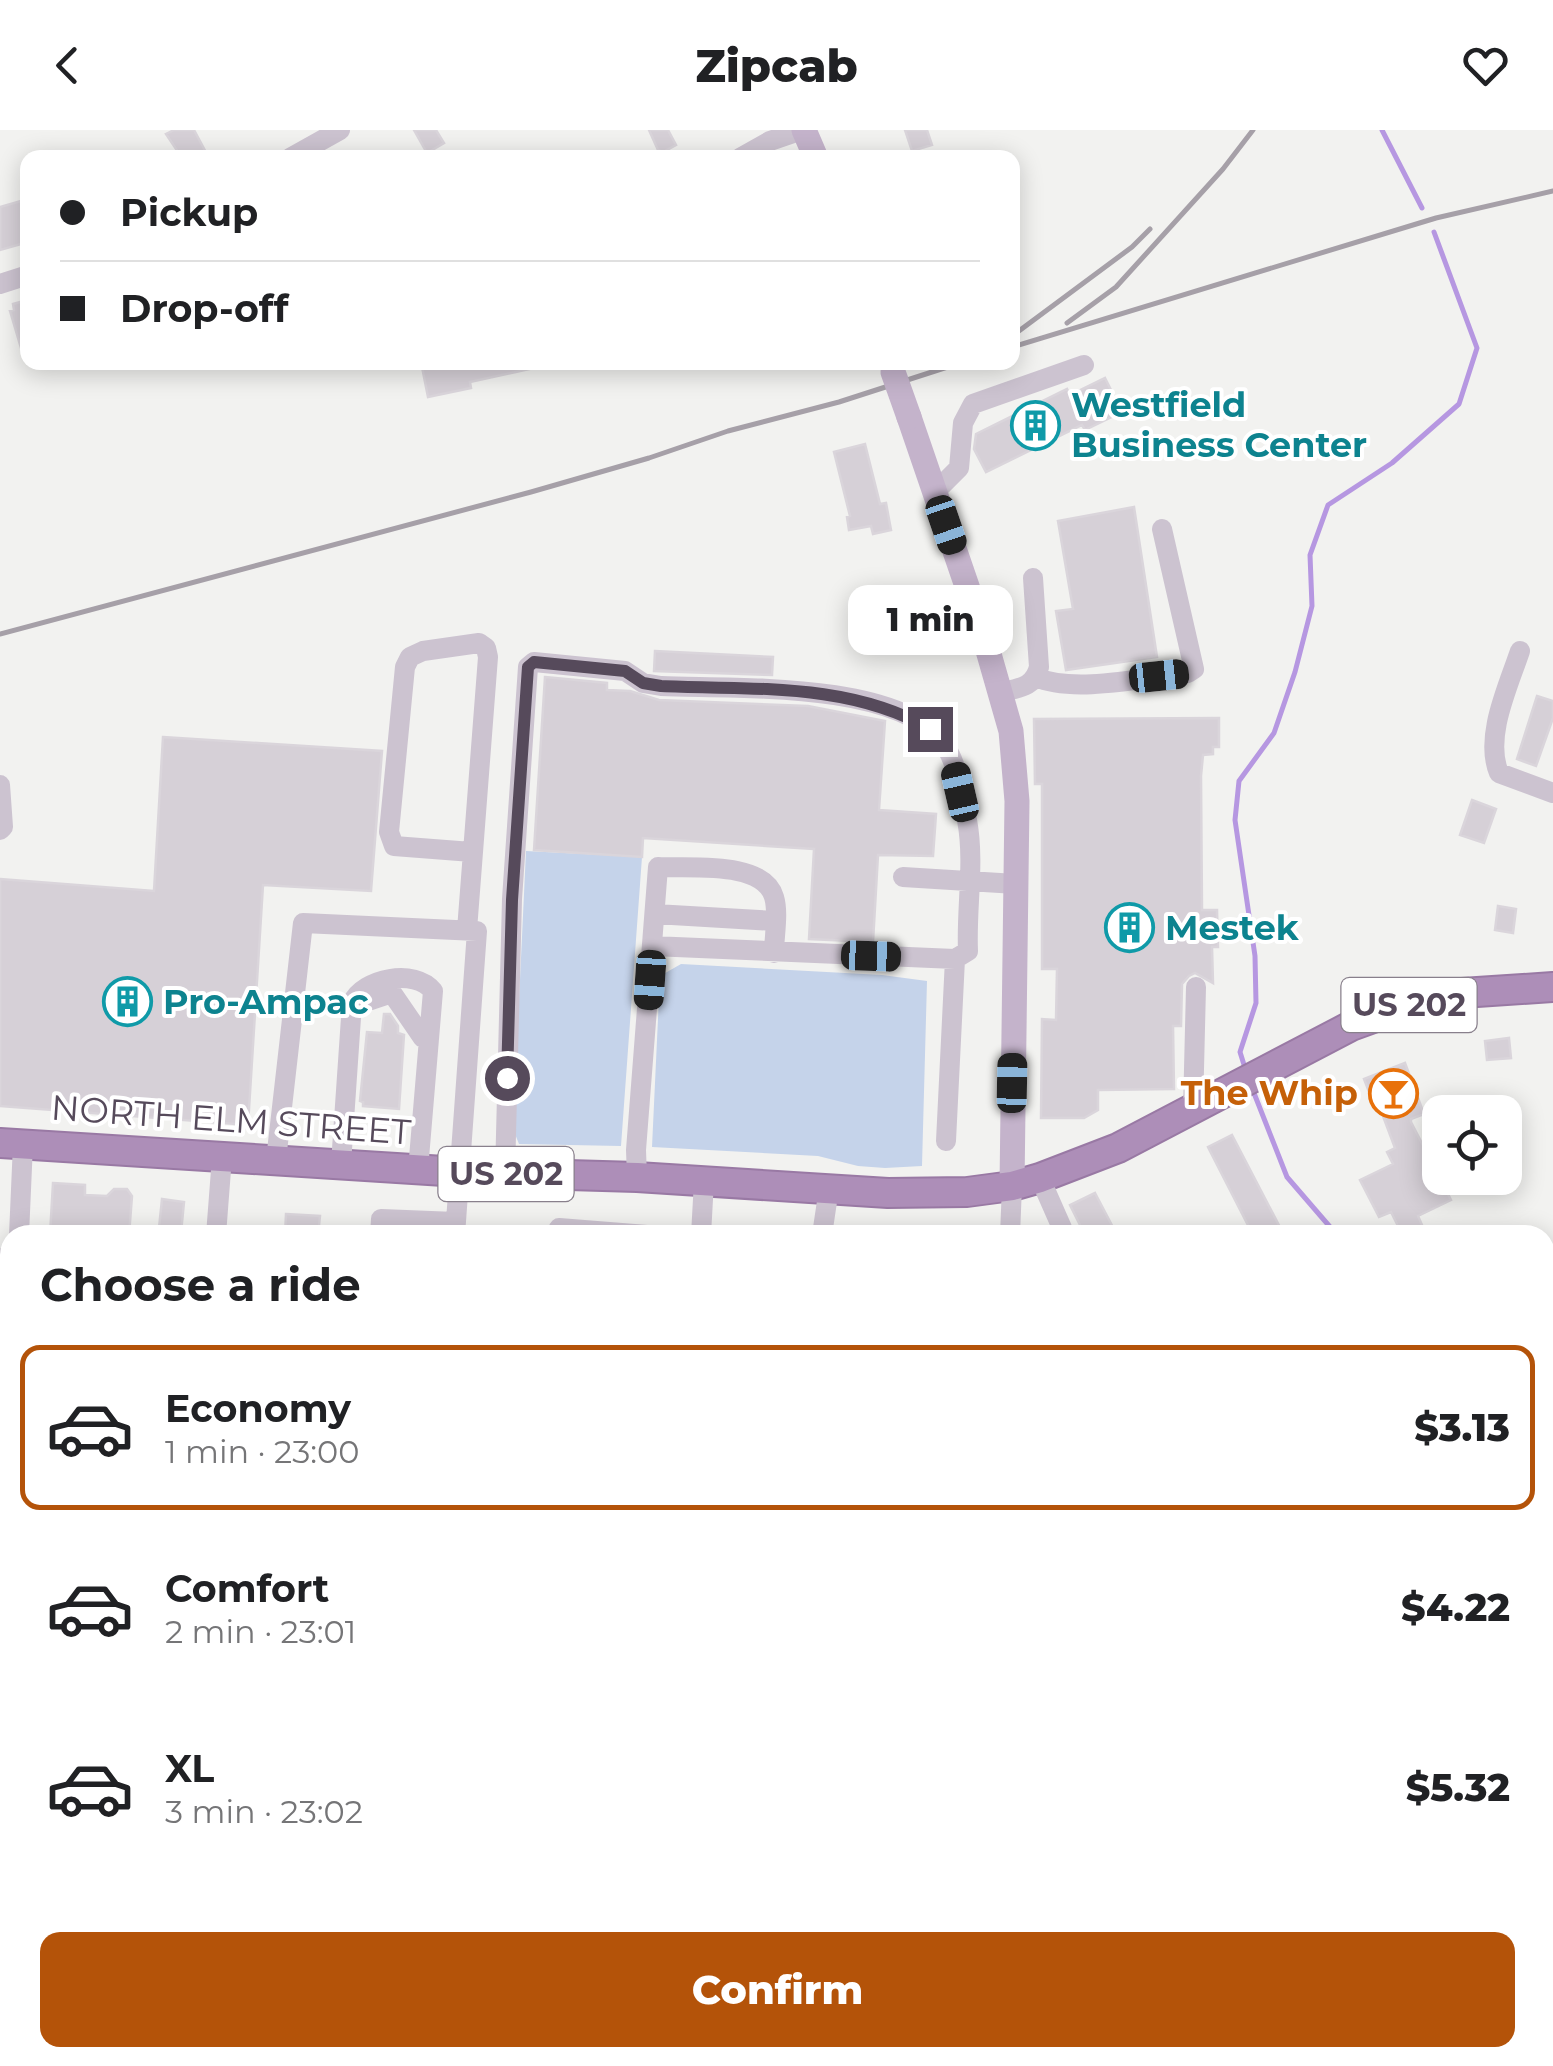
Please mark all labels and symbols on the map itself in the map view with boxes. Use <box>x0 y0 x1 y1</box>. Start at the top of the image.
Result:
place label: Westfield Business Center <box>1071 383 1367 466</box>
building icon: Westfield Business Center <box>1010 399 1062 451</box>
car <box>922 492 970 558</box>
callout: 1 min <box>848 584 1012 654</box>
car <box>1128 658 1190 694</box>
route end <box>908 707 953 752</box>
car <box>939 759 981 825</box>
building icon: Mestek <box>1104 902 1156 954</box>
place label: Mestek <box>1165 906 1300 949</box>
car <box>840 940 902 972</box>
car <box>633 949 667 1011</box>
building icon: Pro-Ampac <box>102 976 154 1028</box>
road number: US 202 <box>1342 978 1476 1032</box>
place label: Pro-Ampac <box>163 980 369 1023</box>
car <box>996 1053 1028 1113</box>
route start <box>485 1056 530 1101</box>
bar icon: The Whip <box>1367 1067 1419 1119</box>
place label: The Whip <box>1181 1071 1358 1114</box>
street label: NORTH ELM STREET <box>50 1085 412 1154</box>
road number: US 202 <box>438 1147 574 1201</box>

